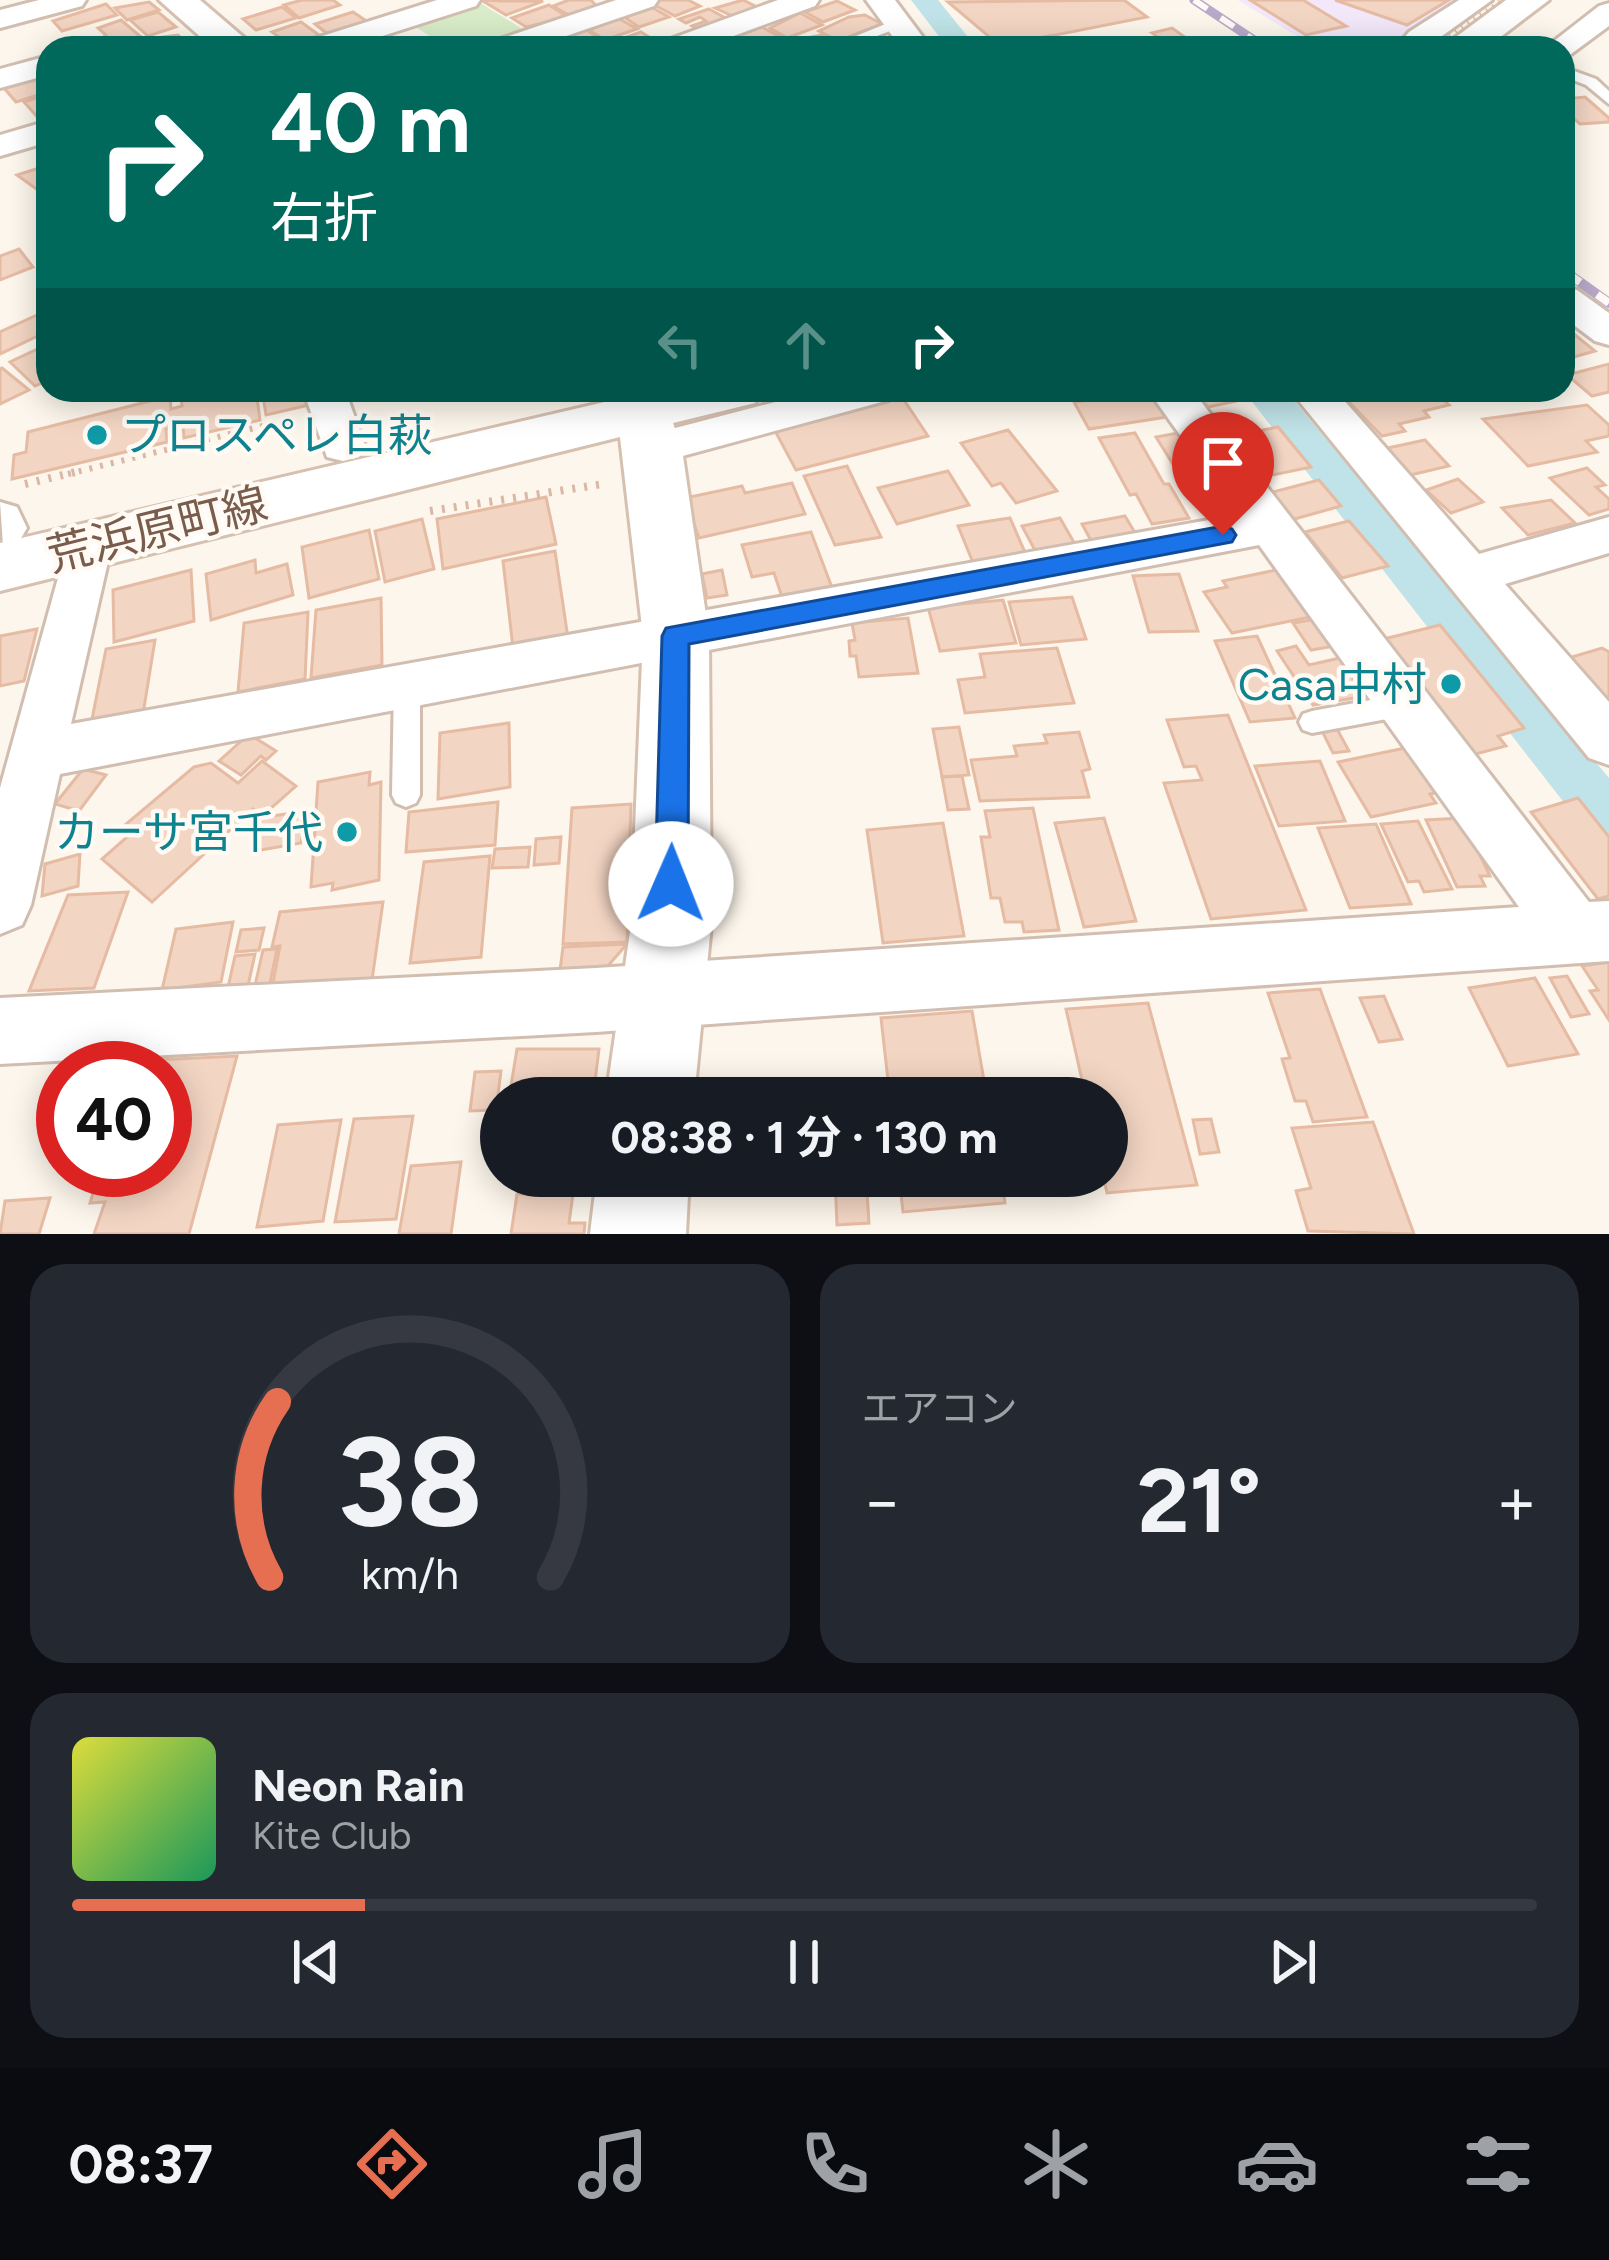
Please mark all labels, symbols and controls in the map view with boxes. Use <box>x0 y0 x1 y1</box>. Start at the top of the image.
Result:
text: 40 m <box>270 72 471 173</box>
icon: right <box>72 84 228 240</box>
text: 右折 <box>270 186 378 251</box>
icon: left <box>647 312 713 378</box>
icon: ahead <box>773 312 839 378</box>
icon: right <box>899 312 965 378</box>
place label: プロスペレ白萩 <box>121 408 433 462</box>
pin <box>1172 412 1274 535</box>
marker: プロスペレ白萩 <box>84 422 110 448</box>
icon: arrive <box>1190 430 1256 496</box>
street label: 荒浜原町線 <box>41 476 273 582</box>
place label: Casa中村 <box>1238 657 1427 711</box>
marker: Casa中村 <box>1438 671 1464 697</box>
place label: カーサ宮千代 <box>54 805 323 859</box>
marker: カーサ宮千代 <box>334 819 360 845</box>
position arrow <box>608 821 734 947</box>
speed limit sign: 40 <box>36 1041 192 1197</box>
text: 08:38 · 1 分 · 130 m <box>611 1110 997 1164</box>
text: エアコン <box>862 1385 1018 1432</box>
text: 38 <box>337 1407 483 1557</box>
text: 21° <box>1137 1446 1261 1555</box>
text: − <box>862 1461 903 1541</box>
text: + <box>1496 1461 1537 1541</box>
text: km/h <box>361 1547 459 1599</box>
text: Neon Rain <box>252 1758 465 1812</box>
text: Kite Club <box>252 1812 412 1859</box>
icon: previous <box>283 1929 349 1995</box>
icon: pause <box>771 1929 837 1995</box>
icon: next <box>1260 1929 1326 1995</box>
icon: directions <box>350 2122 434 2206</box>
icon: music <box>571 2122 655 2206</box>
icon: phone <box>793 2122 877 2206</box>
icon: climate <box>1014 2122 1098 2206</box>
icon: car <box>1235 2122 1319 2206</box>
icon: filters <box>1456 2122 1540 2206</box>
text: 08:37 <box>69 2132 213 2197</box>

